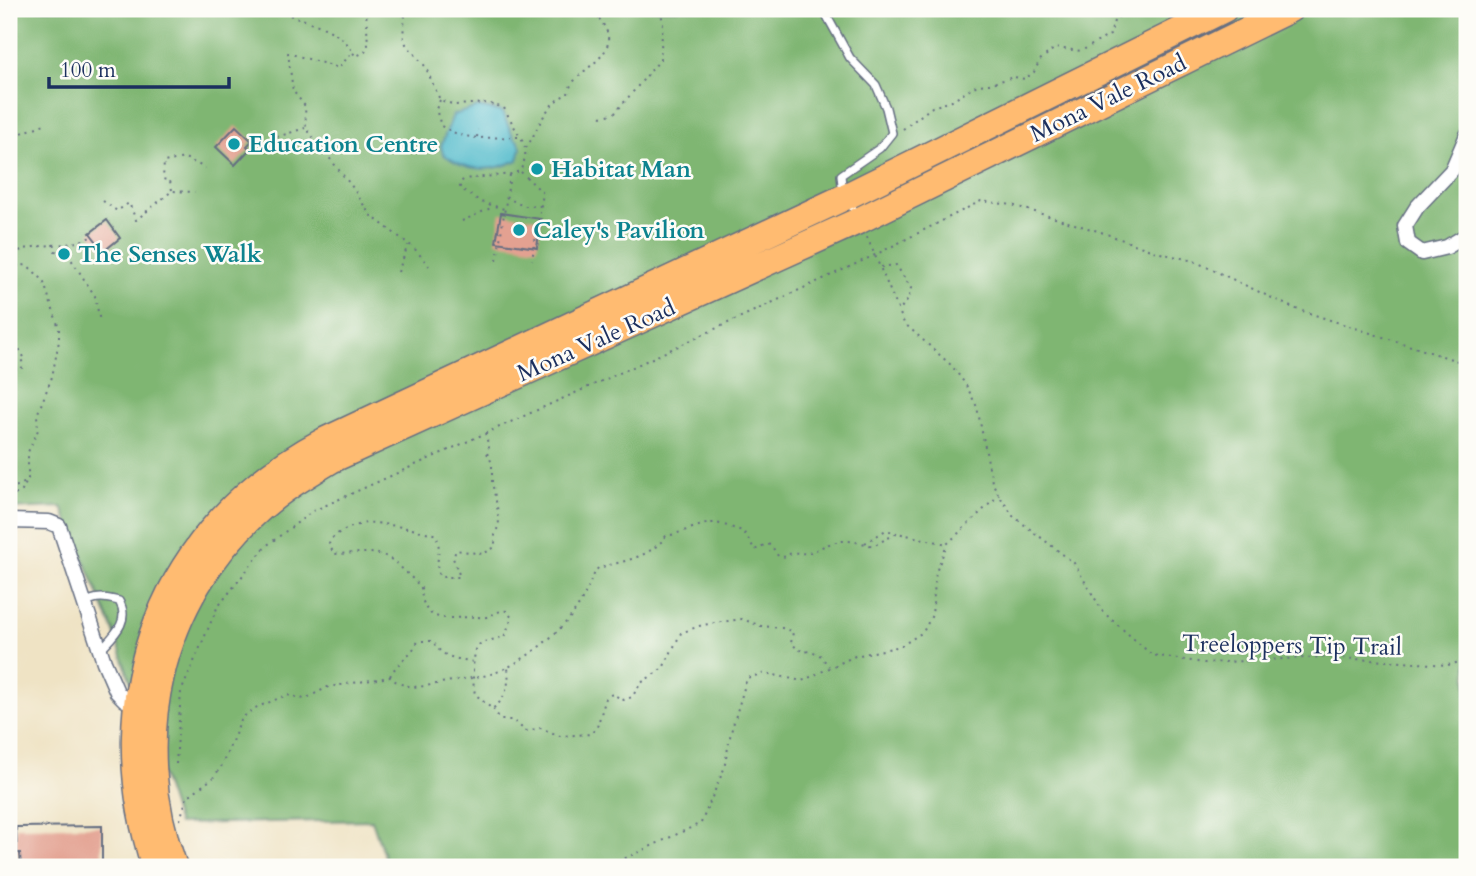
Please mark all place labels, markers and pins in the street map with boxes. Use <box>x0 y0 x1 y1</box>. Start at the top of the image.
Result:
place label: Education Centre <box>248 128 439 161</box>
marker: Education Centre <box>226 136 242 152</box>
place label: Habitat Man <box>551 153 692 186</box>
marker: Habitat Man <box>529 161 545 177</box>
place label: Caley's Pavilion <box>533 214 705 247</box>
marker: Caley's Pavilion <box>511 222 527 238</box>
place label: The Senses Walk <box>78 238 262 271</box>
marker: The Senses Walk <box>56 246 72 262</box>

